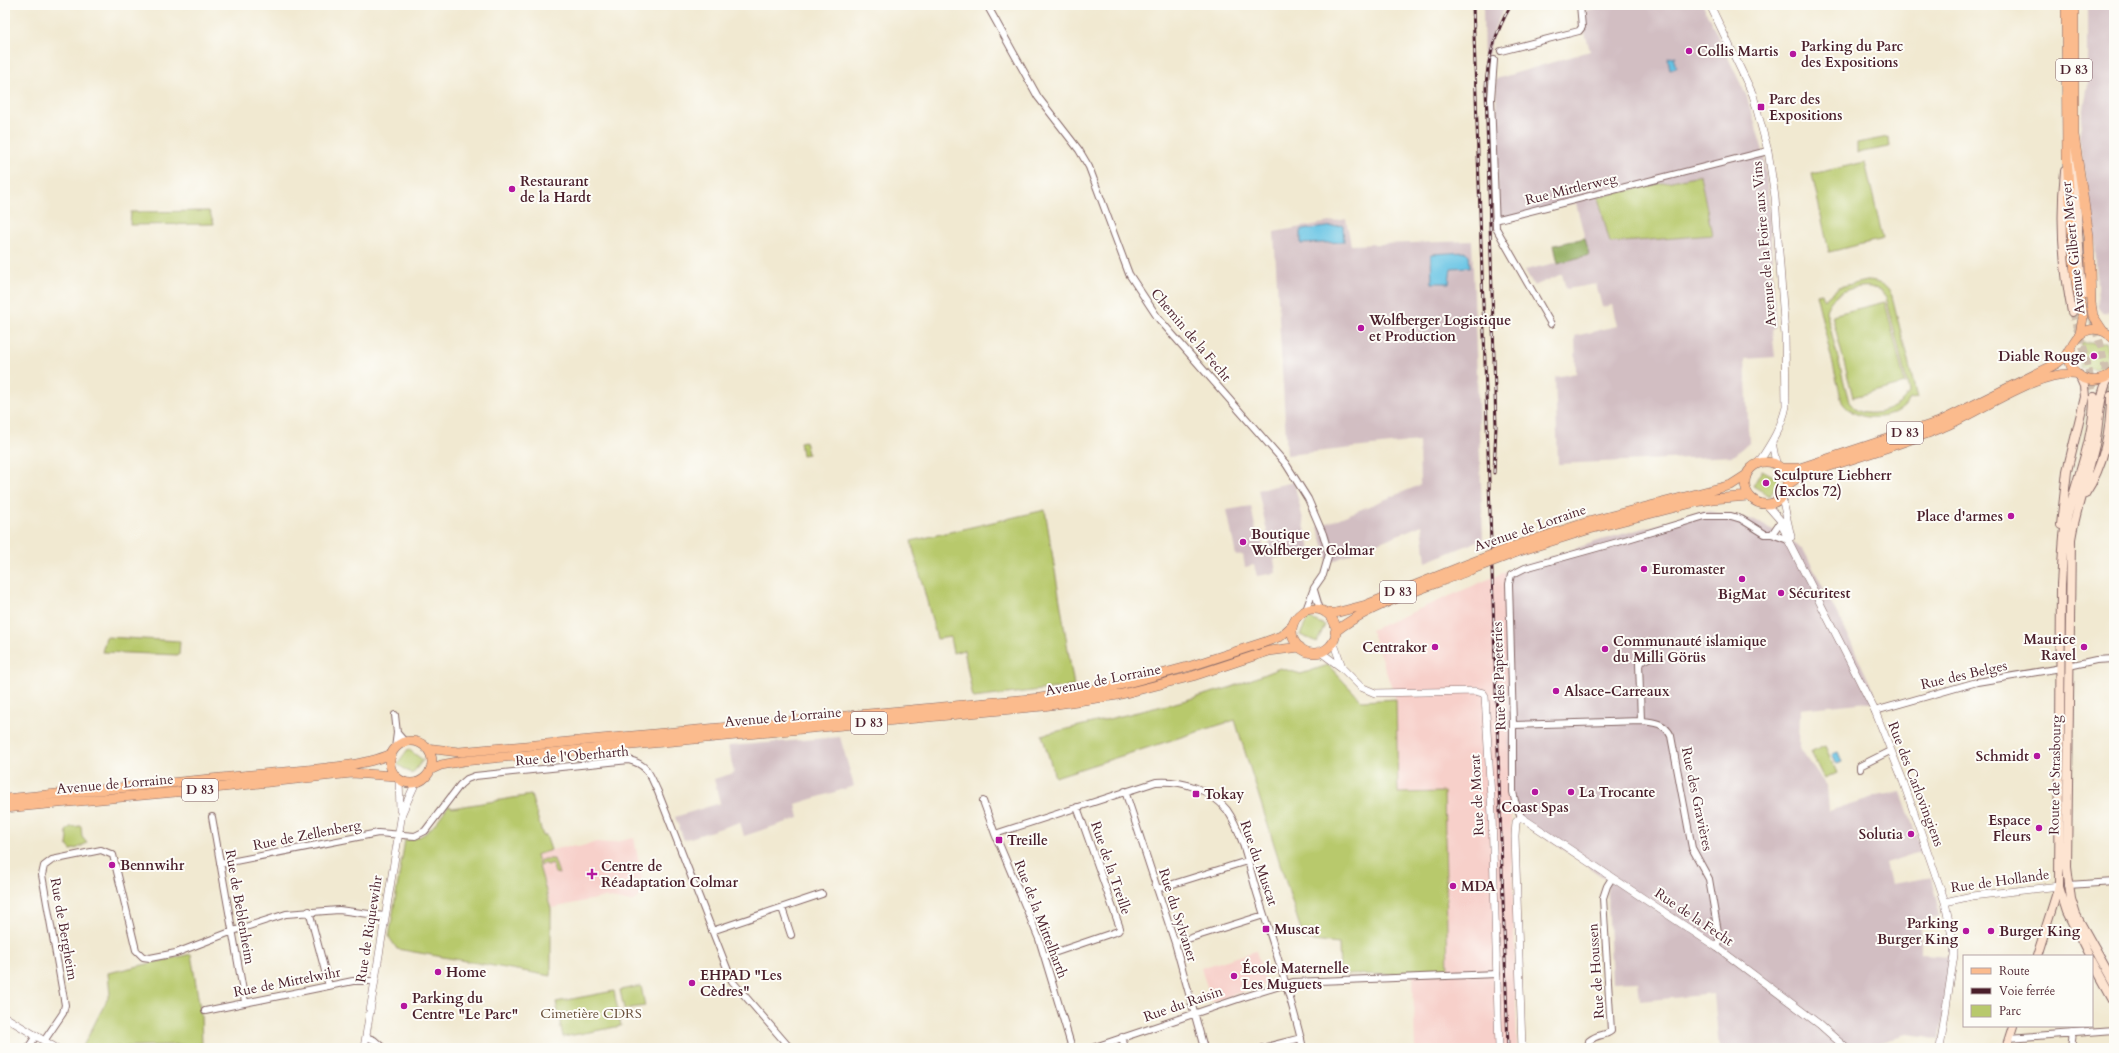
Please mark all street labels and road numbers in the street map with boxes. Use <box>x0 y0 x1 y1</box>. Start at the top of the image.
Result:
road number: D 83 <box>2056 59 2092 81</box>
street label: Avenue de la Foire aux Vins <box>1747 160 1781 328</box>
street label: Rue Mittlerweg <box>1523 168 1619 210</box>
street label: Avenue Gilbert Meyer <box>2056 180 2089 315</box>
street label: Chemin de la Fecht <box>1146 284 1236 386</box>
road number: D 83 <box>1887 422 1923 444</box>
street label: Avenue de Lorraine <box>1471 500 1589 556</box>
road number: D 83 <box>1380 581 1416 603</box>
street label: Rue des Papeteries <box>1488 621 1510 731</box>
street label: Rue des Belges <box>1919 656 2009 694</box>
street label: Avenue de Lorraine <box>1044 659 1162 701</box>
street label: Avenue de Lorraine <box>724 702 842 732</box>
road number: D 83 <box>851 712 887 734</box>
street label: Route de Strasbourg <box>2044 715 2066 835</box>
street label: Rue des Carlovingiens <box>1883 719 1949 850</box>
street label: Rue de l'Oberharth <box>514 742 630 770</box>
street label: Rue des Gravières <box>1677 745 1717 853</box>
street label: Rue de Morat <box>1465 753 1489 836</box>
street label: Avenue de Lorraine <box>56 769 174 799</box>
road number: D 83 <box>182 779 218 801</box>
street label: Rue de Zellenberg <box>251 815 363 855</box>
street label: Rue du Muscat <box>1236 818 1283 909</box>
street label: Rue de la Treille <box>1086 819 1136 917</box>
street label: Rue de Beblenheim <box>221 848 259 966</box>
street label: Rue de la Mittelharth <box>1010 857 1072 981</box>
street label: Rue de Hollande <box>1950 865 2050 897</box>
street label: Rue du Sylvaner <box>1154 866 1202 965</box>
street label: Rue de Riquewihr <box>351 873 387 984</box>
street label: Rue de Bergheim <box>46 876 82 982</box>
street label: Rue de la Fecht <box>1651 884 1738 951</box>
street label: Rue de Houssen <box>1583 923 1609 1019</box>
street label: Rue de Mittelwihr <box>232 962 343 1002</box>
street label: Rue du Raisin <box>1141 982 1225 1026</box>

